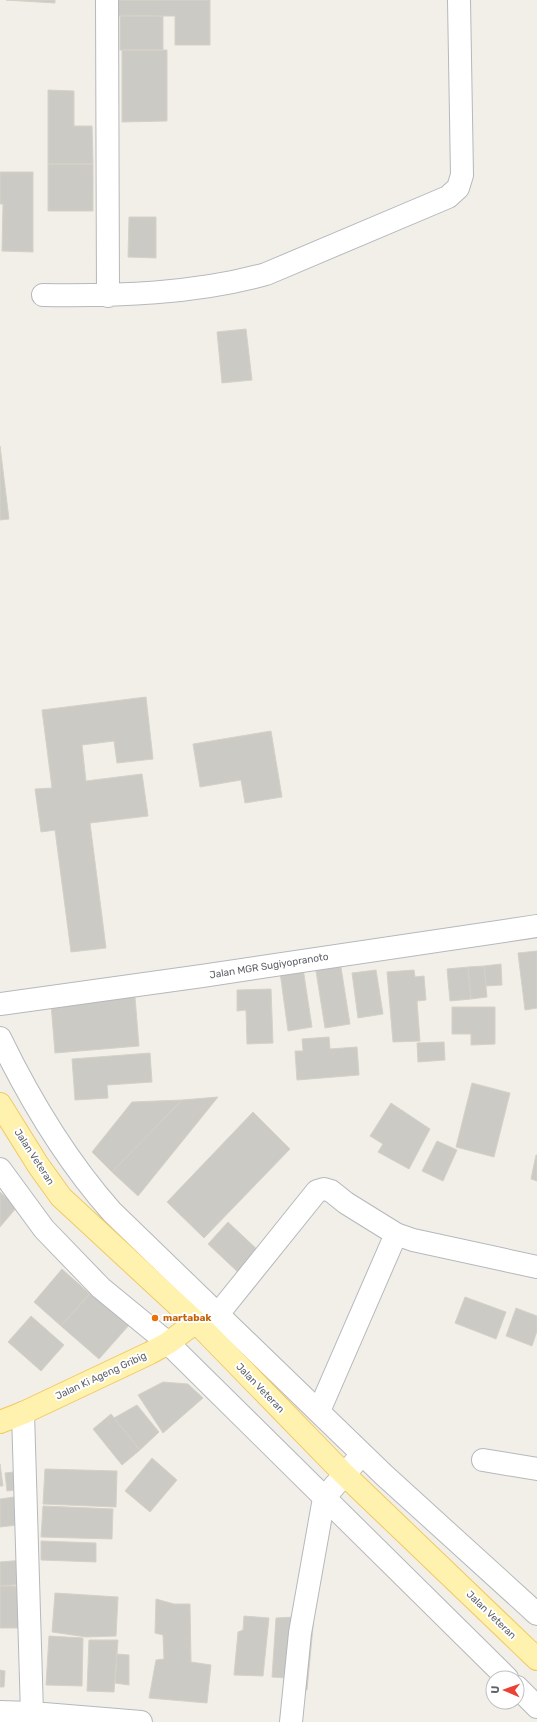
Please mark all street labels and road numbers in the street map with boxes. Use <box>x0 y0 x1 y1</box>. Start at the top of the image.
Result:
street label: Jalan MGR Sugiyopranoto <box>209 951 330 981</box>
street label: Jalan Veteran <box>11 1127 57 1187</box>
street label: Jalan Ki Ageng Gribig <box>54 1350 148 1402</box>
street label: Jalan Veteran <box>233 1361 287 1415</box>
street label: Jalan Veteran <box>464 1588 518 1642</box>

